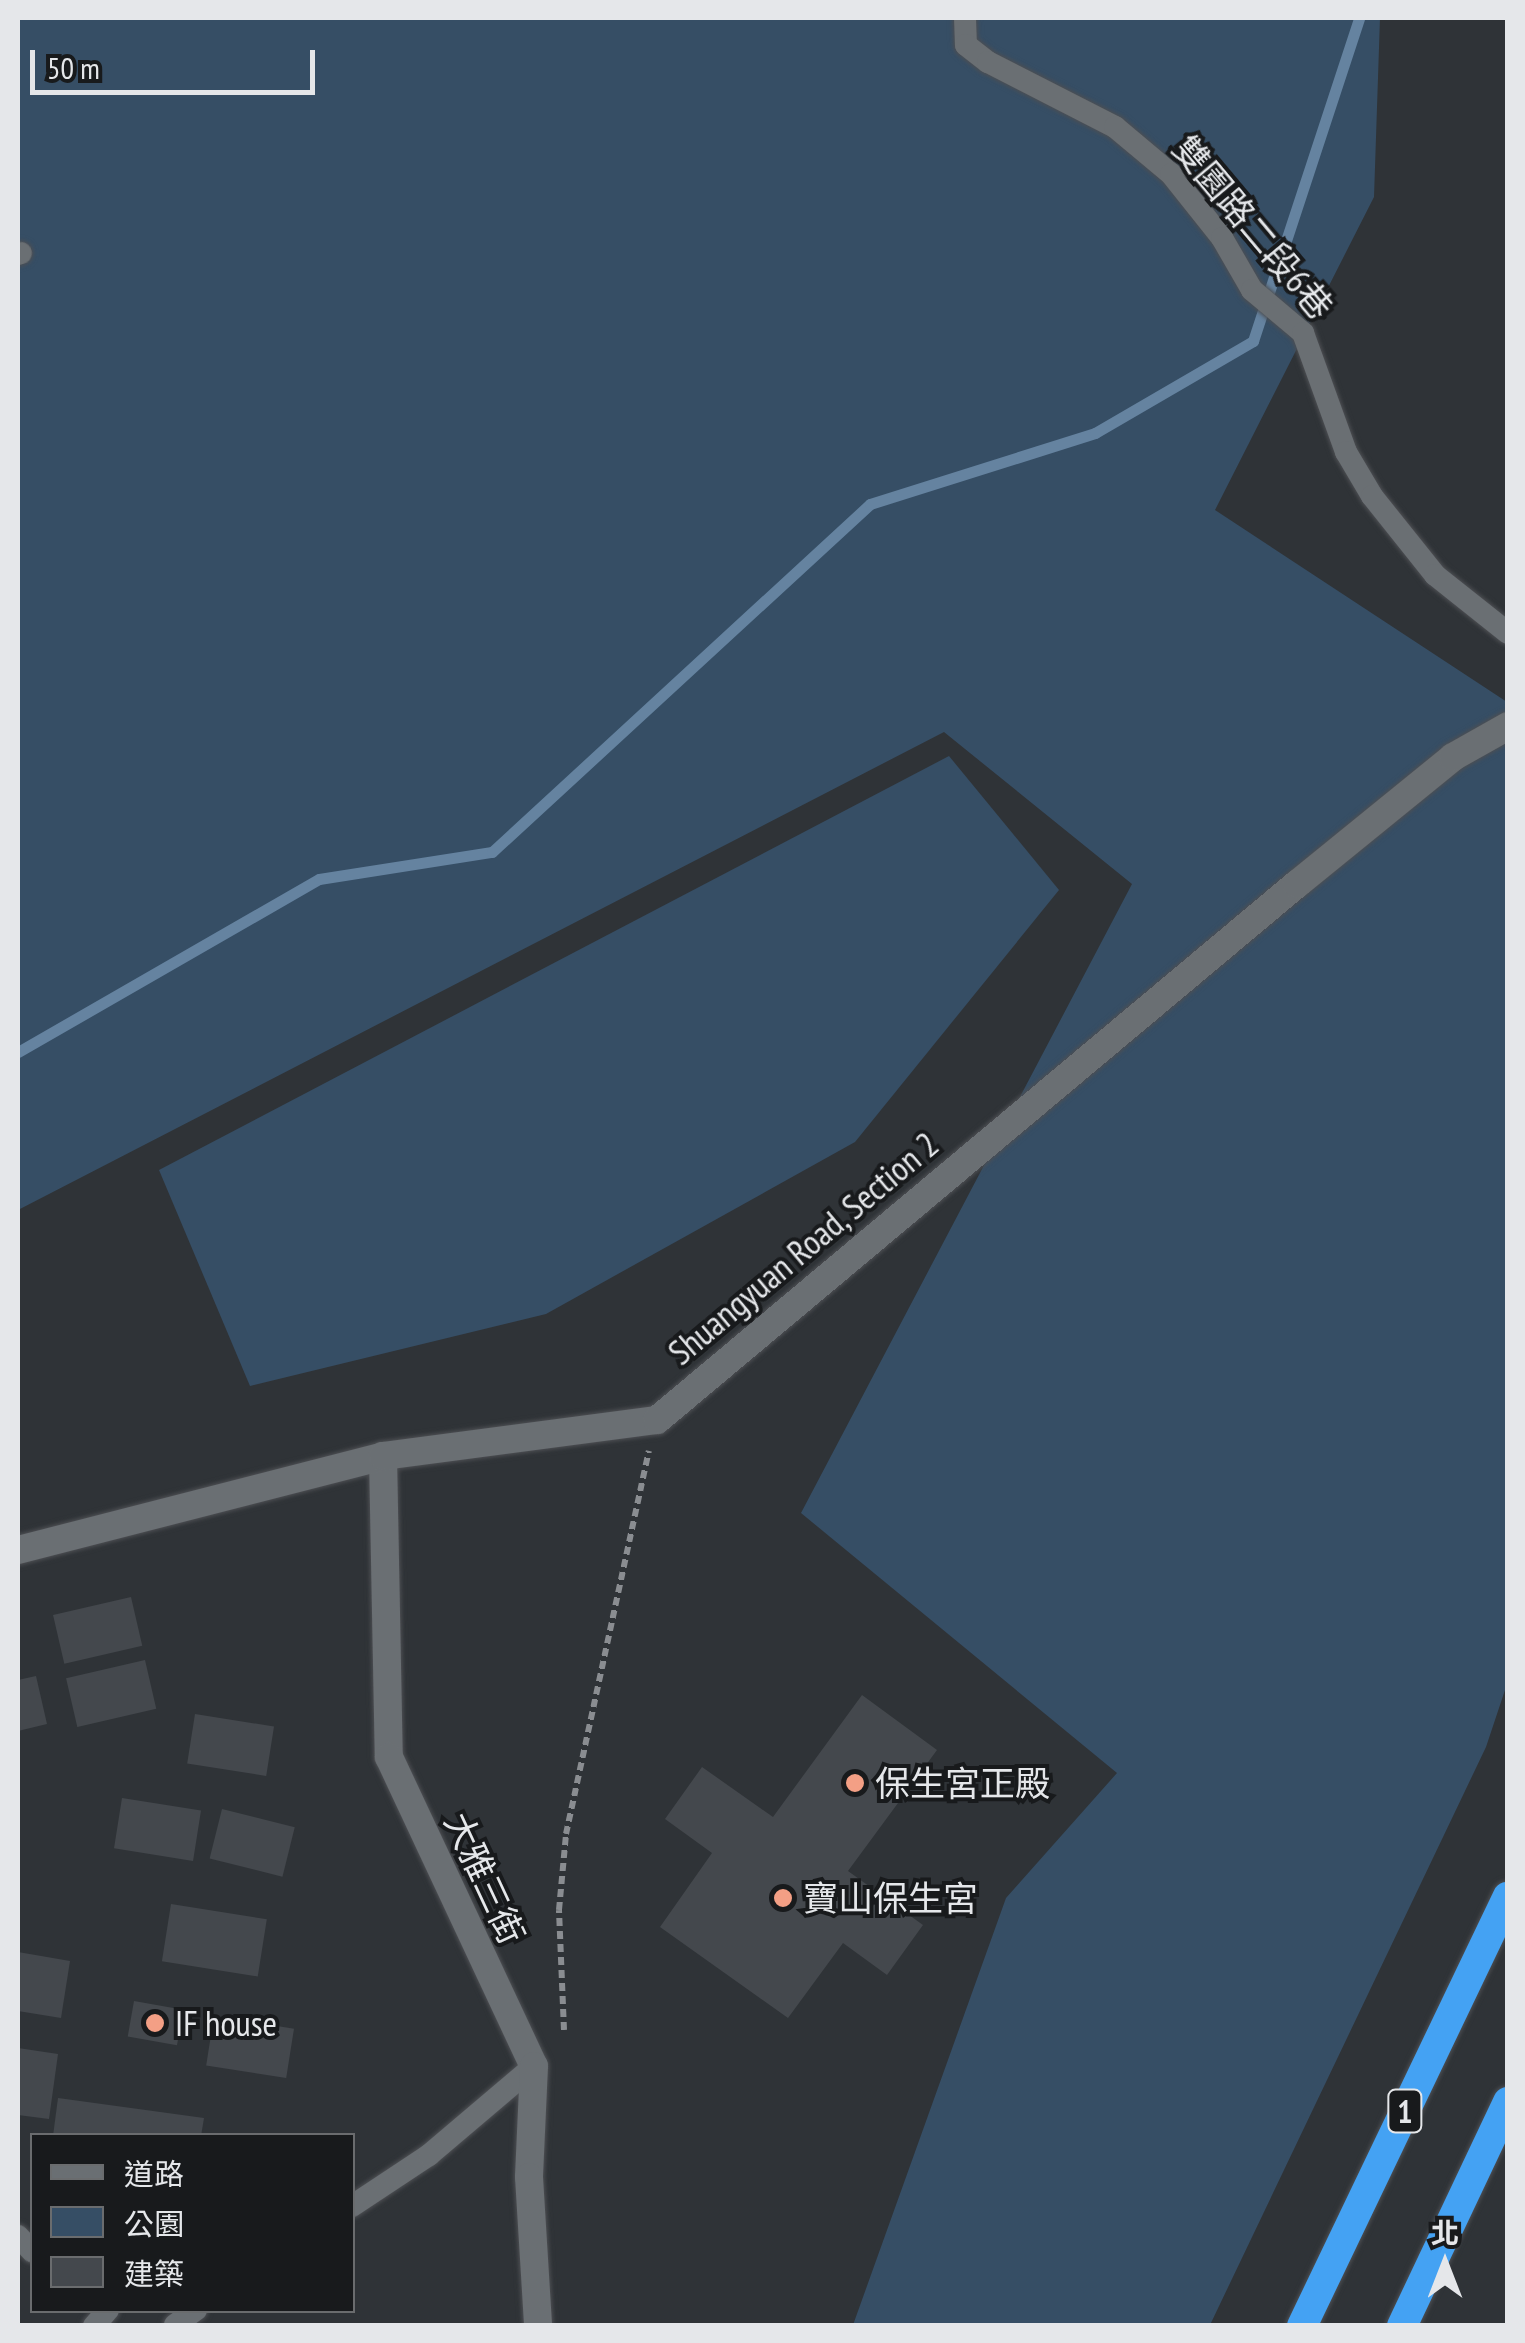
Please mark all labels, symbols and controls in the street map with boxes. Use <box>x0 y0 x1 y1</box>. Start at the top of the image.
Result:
scale bar <box>35 30 320 92</box>
text: 50 m <box>47 48 100 87</box>
street label: 雙園路二段6巷 <box>1164 127 1342 327</box>
street label: Shuangyuan Road, Section 2 <box>659 1122 947 1374</box>
place label: 保生宮正殿 <box>875 1762 1050 1804</box>
marker: 保生宮正殿 <box>844 1772 866 1794</box>
street label: 大雅三街 <box>436 1806 534 1950</box>
place label: 寶山保生宮 <box>803 1877 978 1919</box>
marker: 寶山保生宮 <box>772 1887 794 1909</box>
place label: IF house <box>175 2002 277 2044</box>
marker: IF house <box>144 2012 166 2034</box>
road number: 1 <box>1385 2084 1425 2138</box>
legend <box>30 2133 355 2313</box>
text: 道路 <box>124 2154 184 2193</box>
text: 公園 <box>124 2204 184 2243</box>
north arrow <box>1395 2213 1495 2313</box>
text: 北 <box>1431 2214 1459 2251</box>
text: 建築 <box>124 2254 184 2293</box>

